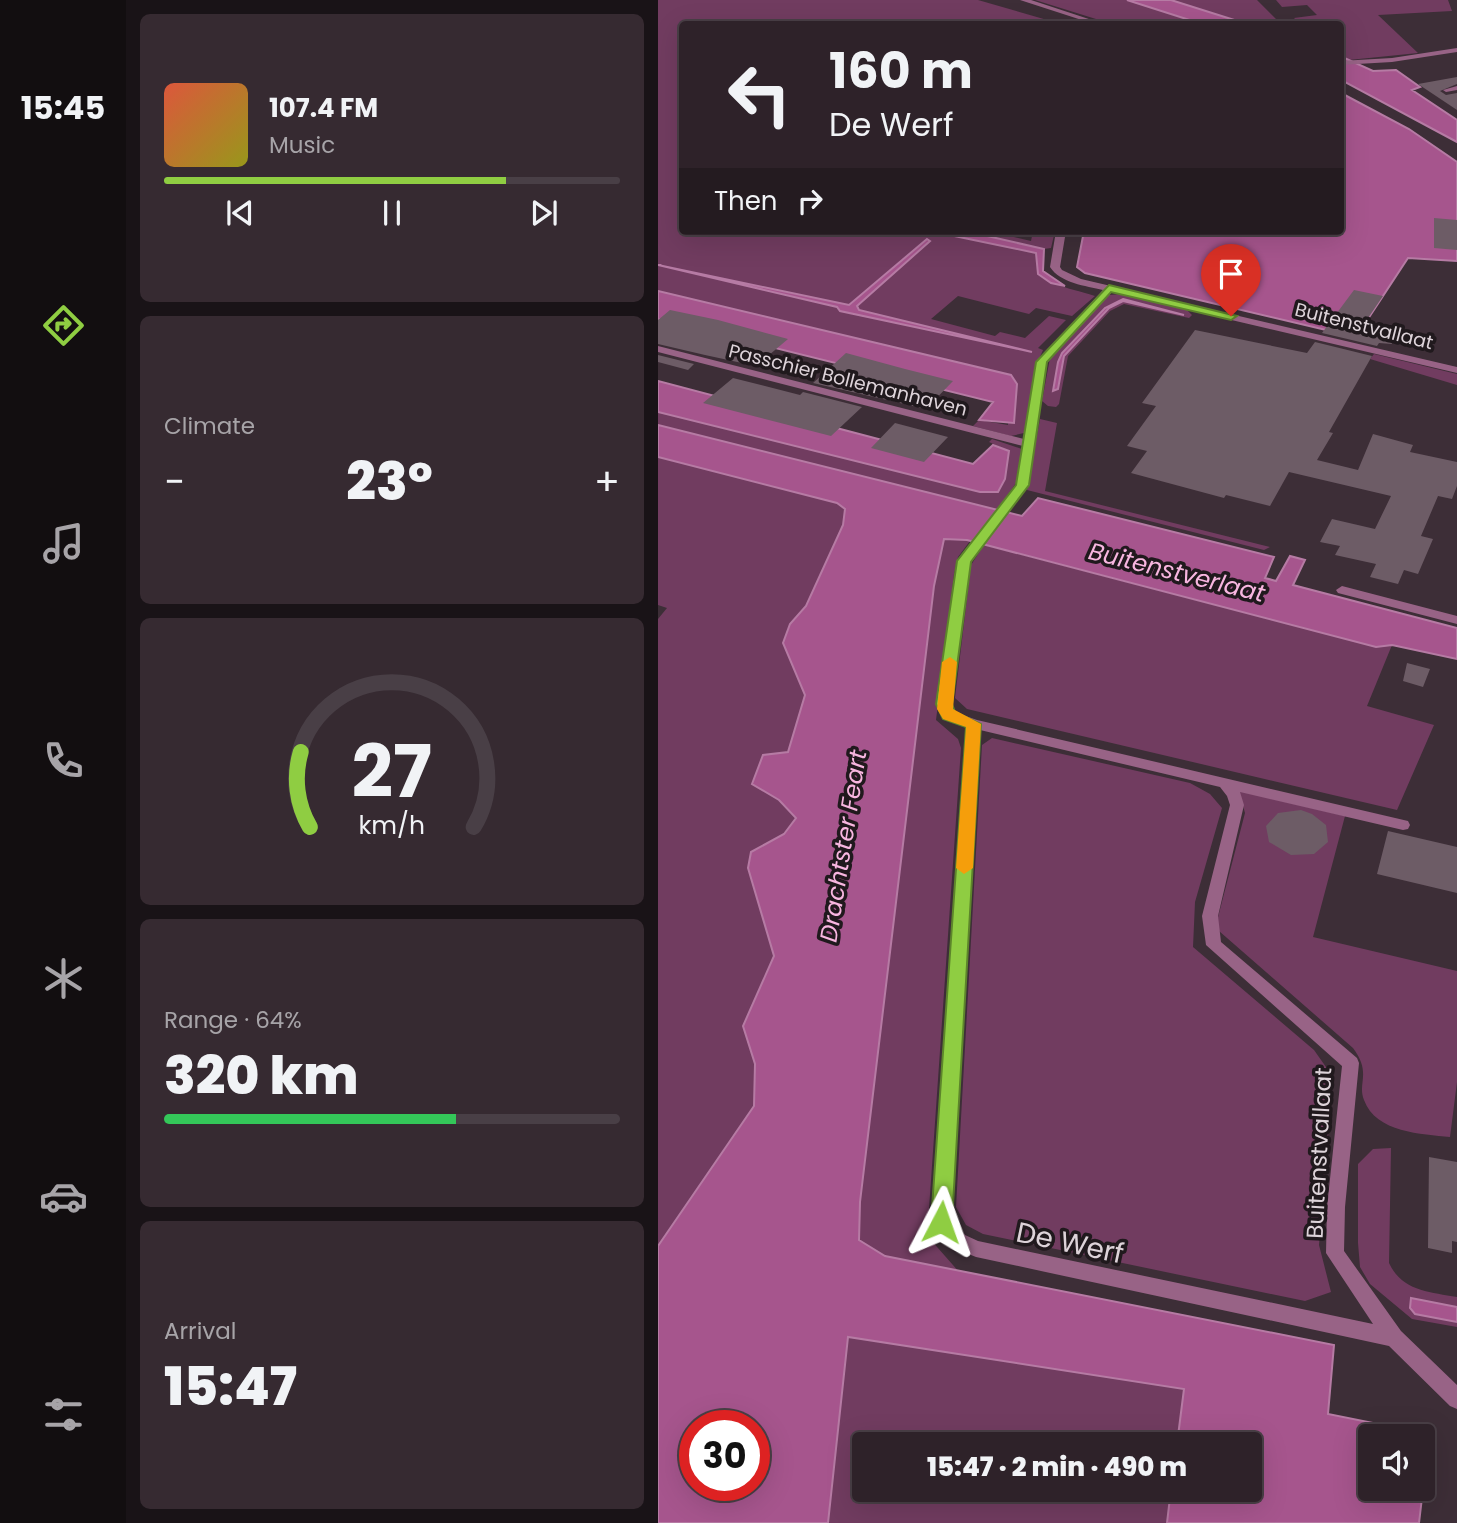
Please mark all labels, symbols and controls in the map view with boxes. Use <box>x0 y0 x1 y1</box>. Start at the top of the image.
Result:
text: 160 m <box>829 37 973 105</box>
icon: left <box>714 49 805 140</box>
text: 15:45 <box>21 85 105 130</box>
text: 107.4 FM <box>269 90 378 126</box>
text: De Werf <box>829 102 954 147</box>
text: Music <box>269 129 335 161</box>
icon: right <box>791 182 829 220</box>
text: Then <box>714 183 777 219</box>
icon: previous <box>221 194 259 232</box>
icon: pause <box>373 194 411 232</box>
icon: next <box>525 194 563 232</box>
pin <box>1201 244 1261 316</box>
icon: arrive <box>1212 255 1250 293</box>
street label: Buitenstvallaat <box>1292 296 1436 356</box>
icon: directions <box>39 301 88 350</box>
street label: Passchier Bollemanhaven <box>726 337 970 423</box>
text: Climate <box>164 410 255 442</box>
text: 23° <box>346 445 433 518</box>
text: − <box>164 455 185 508</box>
text: + <box>594 455 620 508</box>
icon: music <box>39 519 88 568</box>
water label: Buitenstverlaat <box>1085 534 1270 610</box>
text: 27 <box>352 722 432 823</box>
icon: phone <box>39 736 88 785</box>
water label: Drachtster Feart <box>812 746 875 944</box>
text: km/h <box>359 808 425 843</box>
icon: climate <box>39 954 88 1003</box>
text: Range · 64% <box>164 1004 302 1036</box>
text: 320 km <box>164 1039 359 1112</box>
street label: Buitenstvallaat <box>1299 1067 1339 1239</box>
icon: car <box>39 1172 88 1221</box>
position arrow <box>904 1185 978 1259</box>
street label: De Werf <box>1013 1213 1127 1273</box>
text: Arrival <box>164 1315 236 1347</box>
text: 15:47 <box>164 1350 297 1423</box>
icon: filters <box>39 1390 88 1439</box>
speed limit sign: 30 <box>679 1410 770 1501</box>
map controls <box>1358 1424 1435 1501</box>
button: sound <box>1358 1424 1435 1501</box>
text: 15:47 · 2 min · 490 m <box>927 1449 1187 1485</box>

